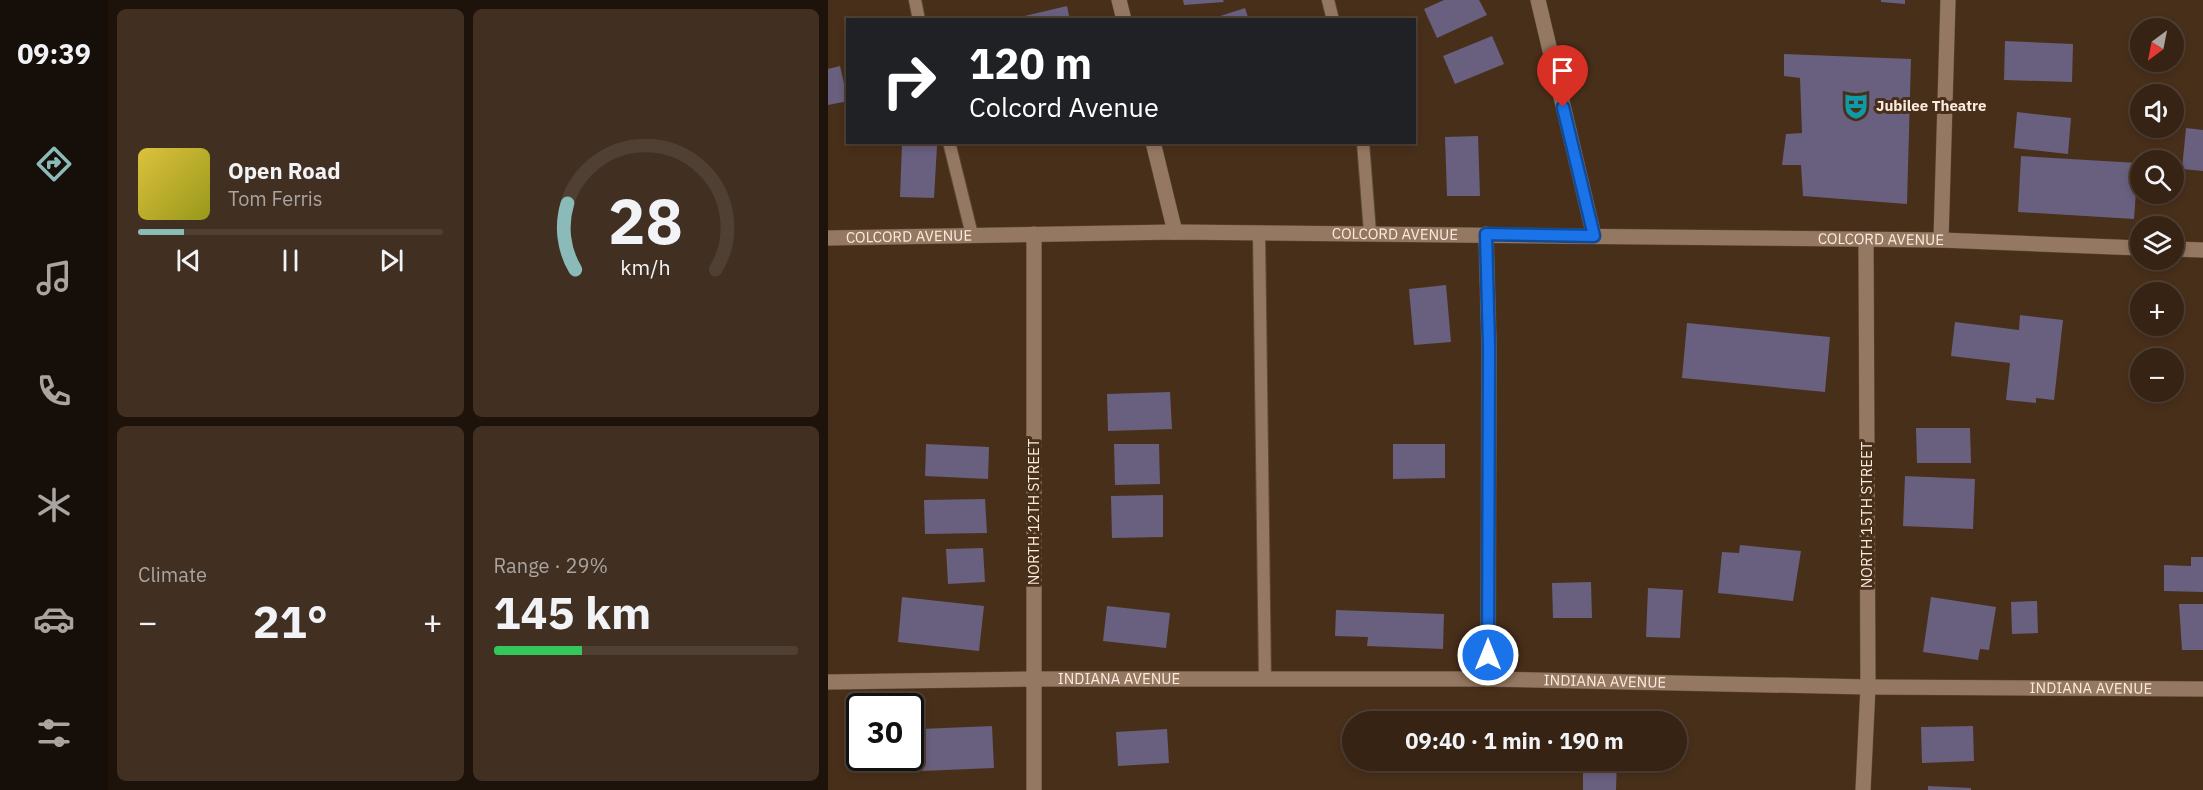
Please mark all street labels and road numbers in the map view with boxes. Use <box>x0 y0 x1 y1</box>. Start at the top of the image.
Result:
street label: COLCORD AVENUE <box>1332 224 1458 244</box>
street label: COLCORD AVENUE <box>846 226 972 247</box>
street label: COLCORD AVENUE <box>1818 229 1944 249</box>
street label: NORTH 12TH STREET <box>1024 438 1043 585</box>
street label: NORTH 15TH STREET <box>1857 441 1876 588</box>
street label: INDIANA AVENUE <box>1058 669 1180 688</box>
street label: INDIANA AVENUE <box>1543 670 1666 692</box>
street label: INDIANA AVENUE <box>2030 678 2152 698</box>

